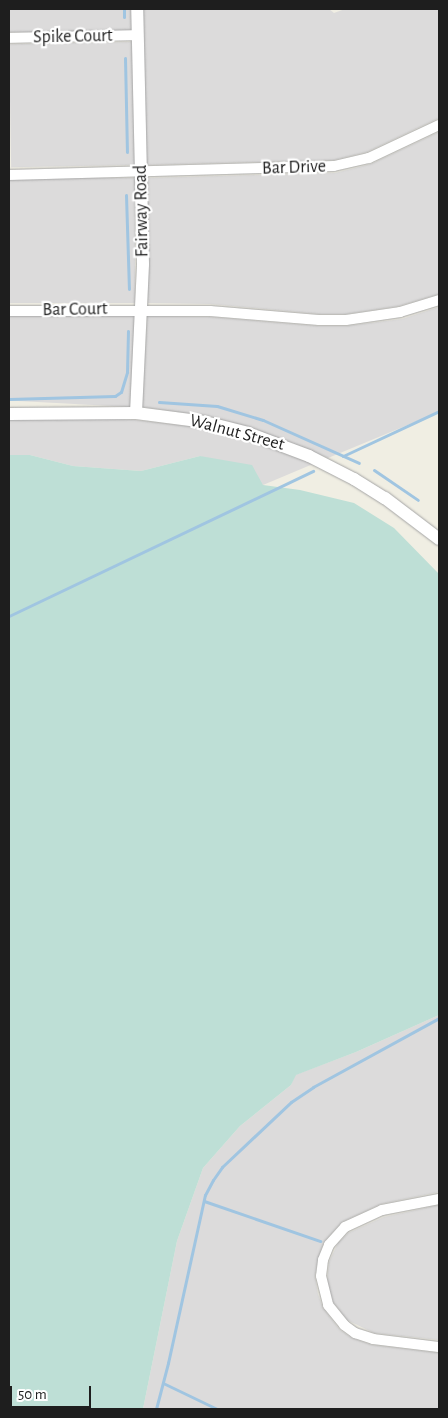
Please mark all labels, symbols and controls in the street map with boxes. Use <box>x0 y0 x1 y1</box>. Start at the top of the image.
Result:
street label: Spike Court <box>33 26 113 48</box>
street label: Bar Drive <box>262 156 326 180</box>
street label: Fairway Road <box>130 165 154 257</box>
street label: Bar Court <box>42 299 108 321</box>
street label: Walnut Street <box>187 410 287 456</box>
scale bar <box>12 1376 94 1408</box>
text: 50 m <box>18 1387 47 1402</box>

